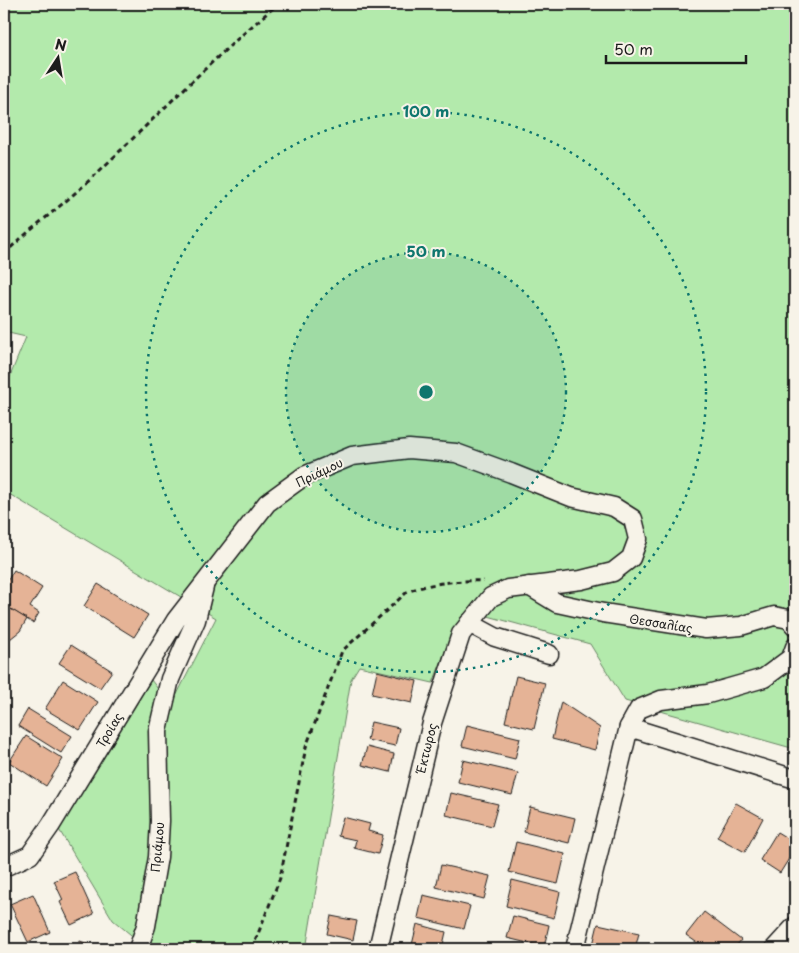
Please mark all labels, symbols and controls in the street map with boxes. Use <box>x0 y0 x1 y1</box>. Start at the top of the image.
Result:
north arrow <box>32 32 82 82</box>
scale bar <box>606 32 746 64</box>
text: N <box>53 33 68 56</box>
text: 50 m <box>614 37 653 60</box>
text: 100 m <box>403 99 449 122</box>
text: 50 m <box>407 239 445 262</box>
centre of rings <box>417 383 435 401</box>
street label: Πριάμου <box>292 453 346 491</box>
street label: Θεσσαλίας <box>628 609 694 637</box>
street label: Τροίας <box>91 709 127 751</box>
street label: Έκτωρος <box>411 721 441 777</box>
street label: Πριάμου <box>146 821 168 873</box>

